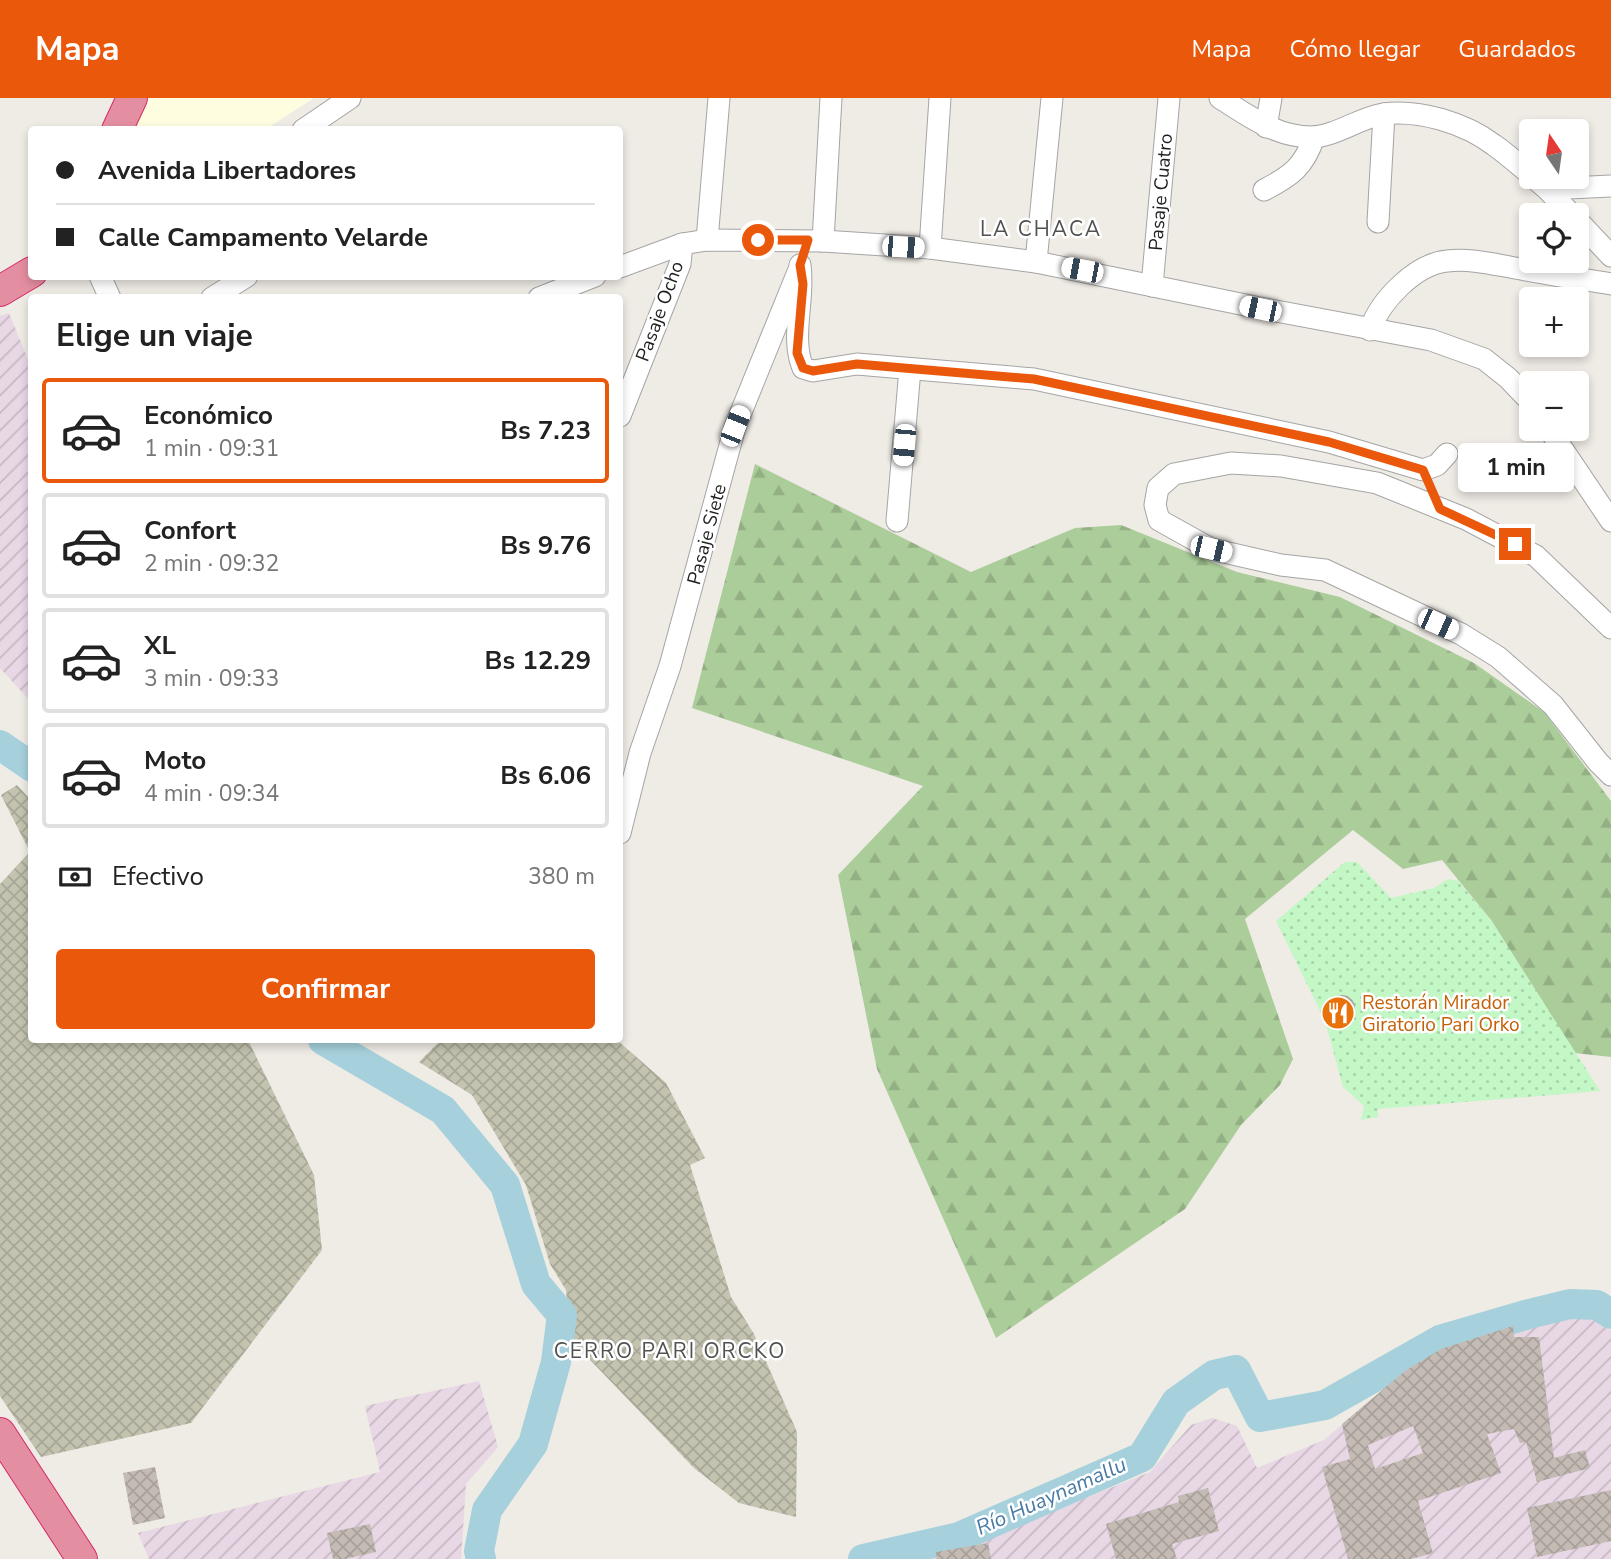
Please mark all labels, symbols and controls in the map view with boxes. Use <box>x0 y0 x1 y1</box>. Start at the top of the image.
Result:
text: Mapa <box>35 27 120 72</box>
text: Mapa <box>1191 33 1251 65</box>
text: Cómo llegar <box>1289 33 1420 65</box>
text: Guardados <box>1458 33 1576 65</box>
north arrow <box>1519 119 1589 189</box>
map controls <box>1519 119 1589 441</box>
street label: Pasaje Cuatro <box>1143 132 1179 252</box>
text: Avenida Libertadores <box>98 153 356 188</box>
button: locate <box>1519 203 1589 273</box>
district label: LA CHACA <box>980 215 1102 243</box>
text: Calle Campamento Velarde <box>98 220 428 255</box>
route start <box>742 224 774 256</box>
car <box>882 235 925 259</box>
car <box>1060 256 1105 284</box>
street label: Pasaje Ocho <box>630 258 690 365</box>
button: + <box>1519 287 1589 357</box>
car <box>1238 294 1283 324</box>
text: Elige un viaje <box>56 314 253 357</box>
button: − <box>1519 371 1589 441</box>
text: Económico <box>144 398 273 433</box>
icon: car <box>60 399 123 462</box>
car <box>718 403 753 449</box>
text: Bs 7.23 <box>500 413 591 448</box>
car <box>892 423 917 467</box>
text: 1 min · 09:31 <box>144 433 279 464</box>
callout: 1 min <box>1457 442 1573 492</box>
text: 1 min <box>1486 452 1546 483</box>
street label: Pasaje Siete <box>681 481 733 587</box>
text: Confort <box>144 513 236 548</box>
icon: car <box>60 514 123 577</box>
text: Bs 9.76 <box>500 528 591 563</box>
route end <box>1499 528 1531 560</box>
car <box>1189 534 1234 564</box>
text: 2 min · 09:32 <box>144 548 279 579</box>
car <box>1415 606 1462 642</box>
text: XL <box>144 628 176 663</box>
icon: car <box>60 629 123 692</box>
text: Bs 12.29 <box>485 643 591 678</box>
text: 3 min · 09:33 <box>144 663 279 694</box>
text: Moto <box>144 743 206 778</box>
icon: car <box>60 744 123 807</box>
text: Bs 6.06 <box>500 758 591 793</box>
text: 4 min · 09:34 <box>144 778 279 809</box>
icon: cash <box>56 858 94 896</box>
text: Efectivo <box>112 859 204 894</box>
text: 380 m <box>528 861 595 892</box>
button: Confirmar <box>56 949 595 1029</box>
place label: Restorán Mirador Giratorio Pari Orko <box>1362 990 1520 1038</box>
restaurant icon: Restorán Mirador Giratorio Pari Orko <box>1319 994 1357 1032</box>
district label: CERRO PARI ORCKO <box>554 1337 786 1365</box>
water label: Río Huaynamallu <box>971 1450 1131 1542</box>

